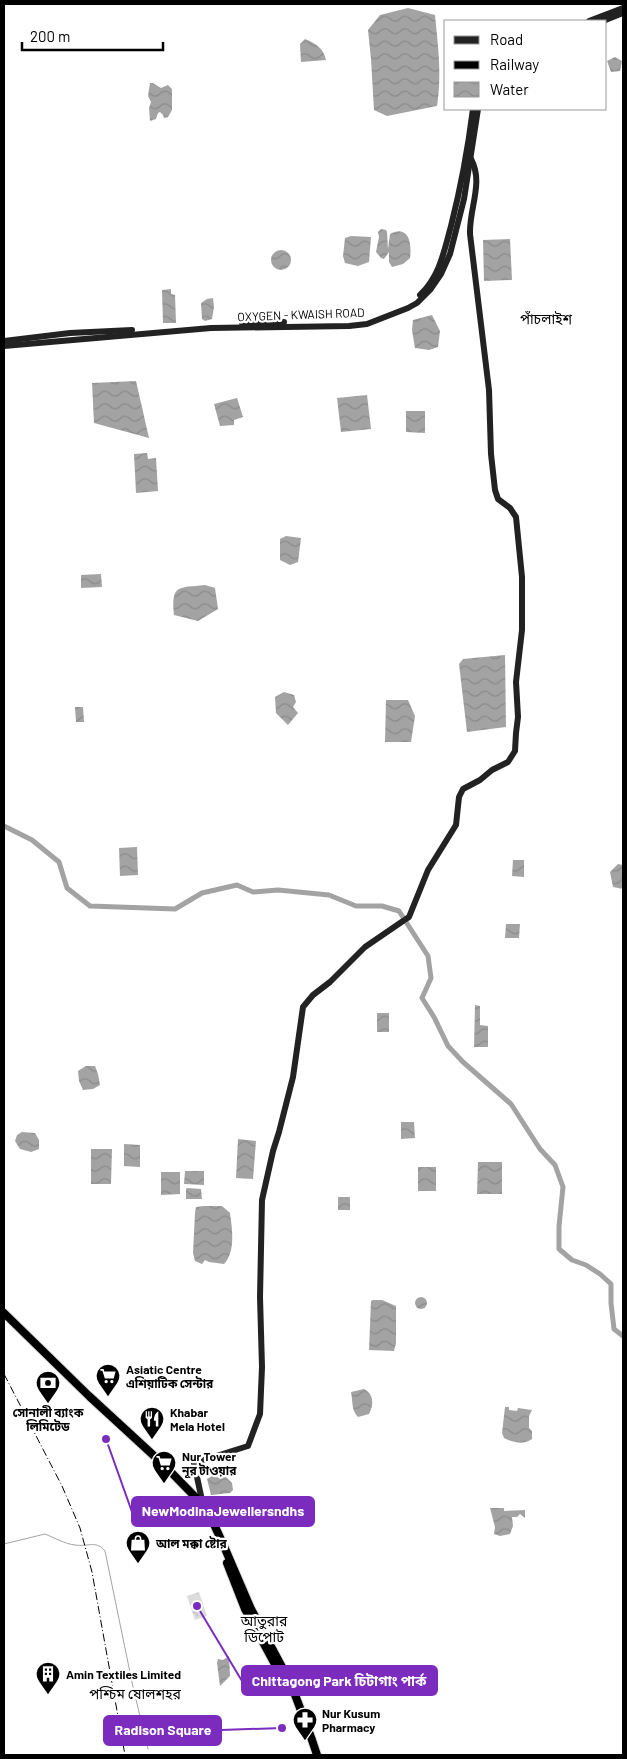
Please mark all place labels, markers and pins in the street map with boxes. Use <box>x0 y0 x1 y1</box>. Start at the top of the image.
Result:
place label: Asiatic Centre এশিয়াটিক সেন্টার <box>126 1362 214 1390</box>
supermarket icon: Asiatic Centre এশিয়াটিক সেন্টার <box>95 1363 121 1397</box>
bank icon: সোনালী ব্যাংক লিমিটেড <box>35 1370 61 1404</box>
place label: সোনালী ব্যাংক লিমিটেড <box>13 1405 84 1433</box>
place label: Khabar Mela Hotel <box>170 1405 225 1433</box>
restaurant icon: Khabar Mela Hotel <box>139 1406 165 1440</box>
place label: Nur Tower নূর টাওয়ার <box>181 1449 237 1479</box>
supermarket icon: Nur Tower নূর টাওয়ার <box>151 1450 177 1484</box>
callout: NewModinaJewellersndhs <box>132 1497 314 1526</box>
shop icon: আল মক্কা ষ্টোর <box>125 1530 151 1564</box>
place label: আল মক্কা ষ্টোর <box>155 1536 228 1550</box>
building icon: Amin Textiles Limited <box>35 1661 61 1695</box>
callout: Chittagong Park চিটাগাং পার্ক <box>242 1666 437 1695</box>
place label: Amin Textiles Limited <box>66 1667 181 1681</box>
place label: Nur Kusum Pharmacy <box>322 1706 380 1734</box>
pharmacy icon: Nur Kusum Pharmacy <box>292 1707 318 1741</box>
callout: Radison Square <box>104 1716 221 1745</box>

